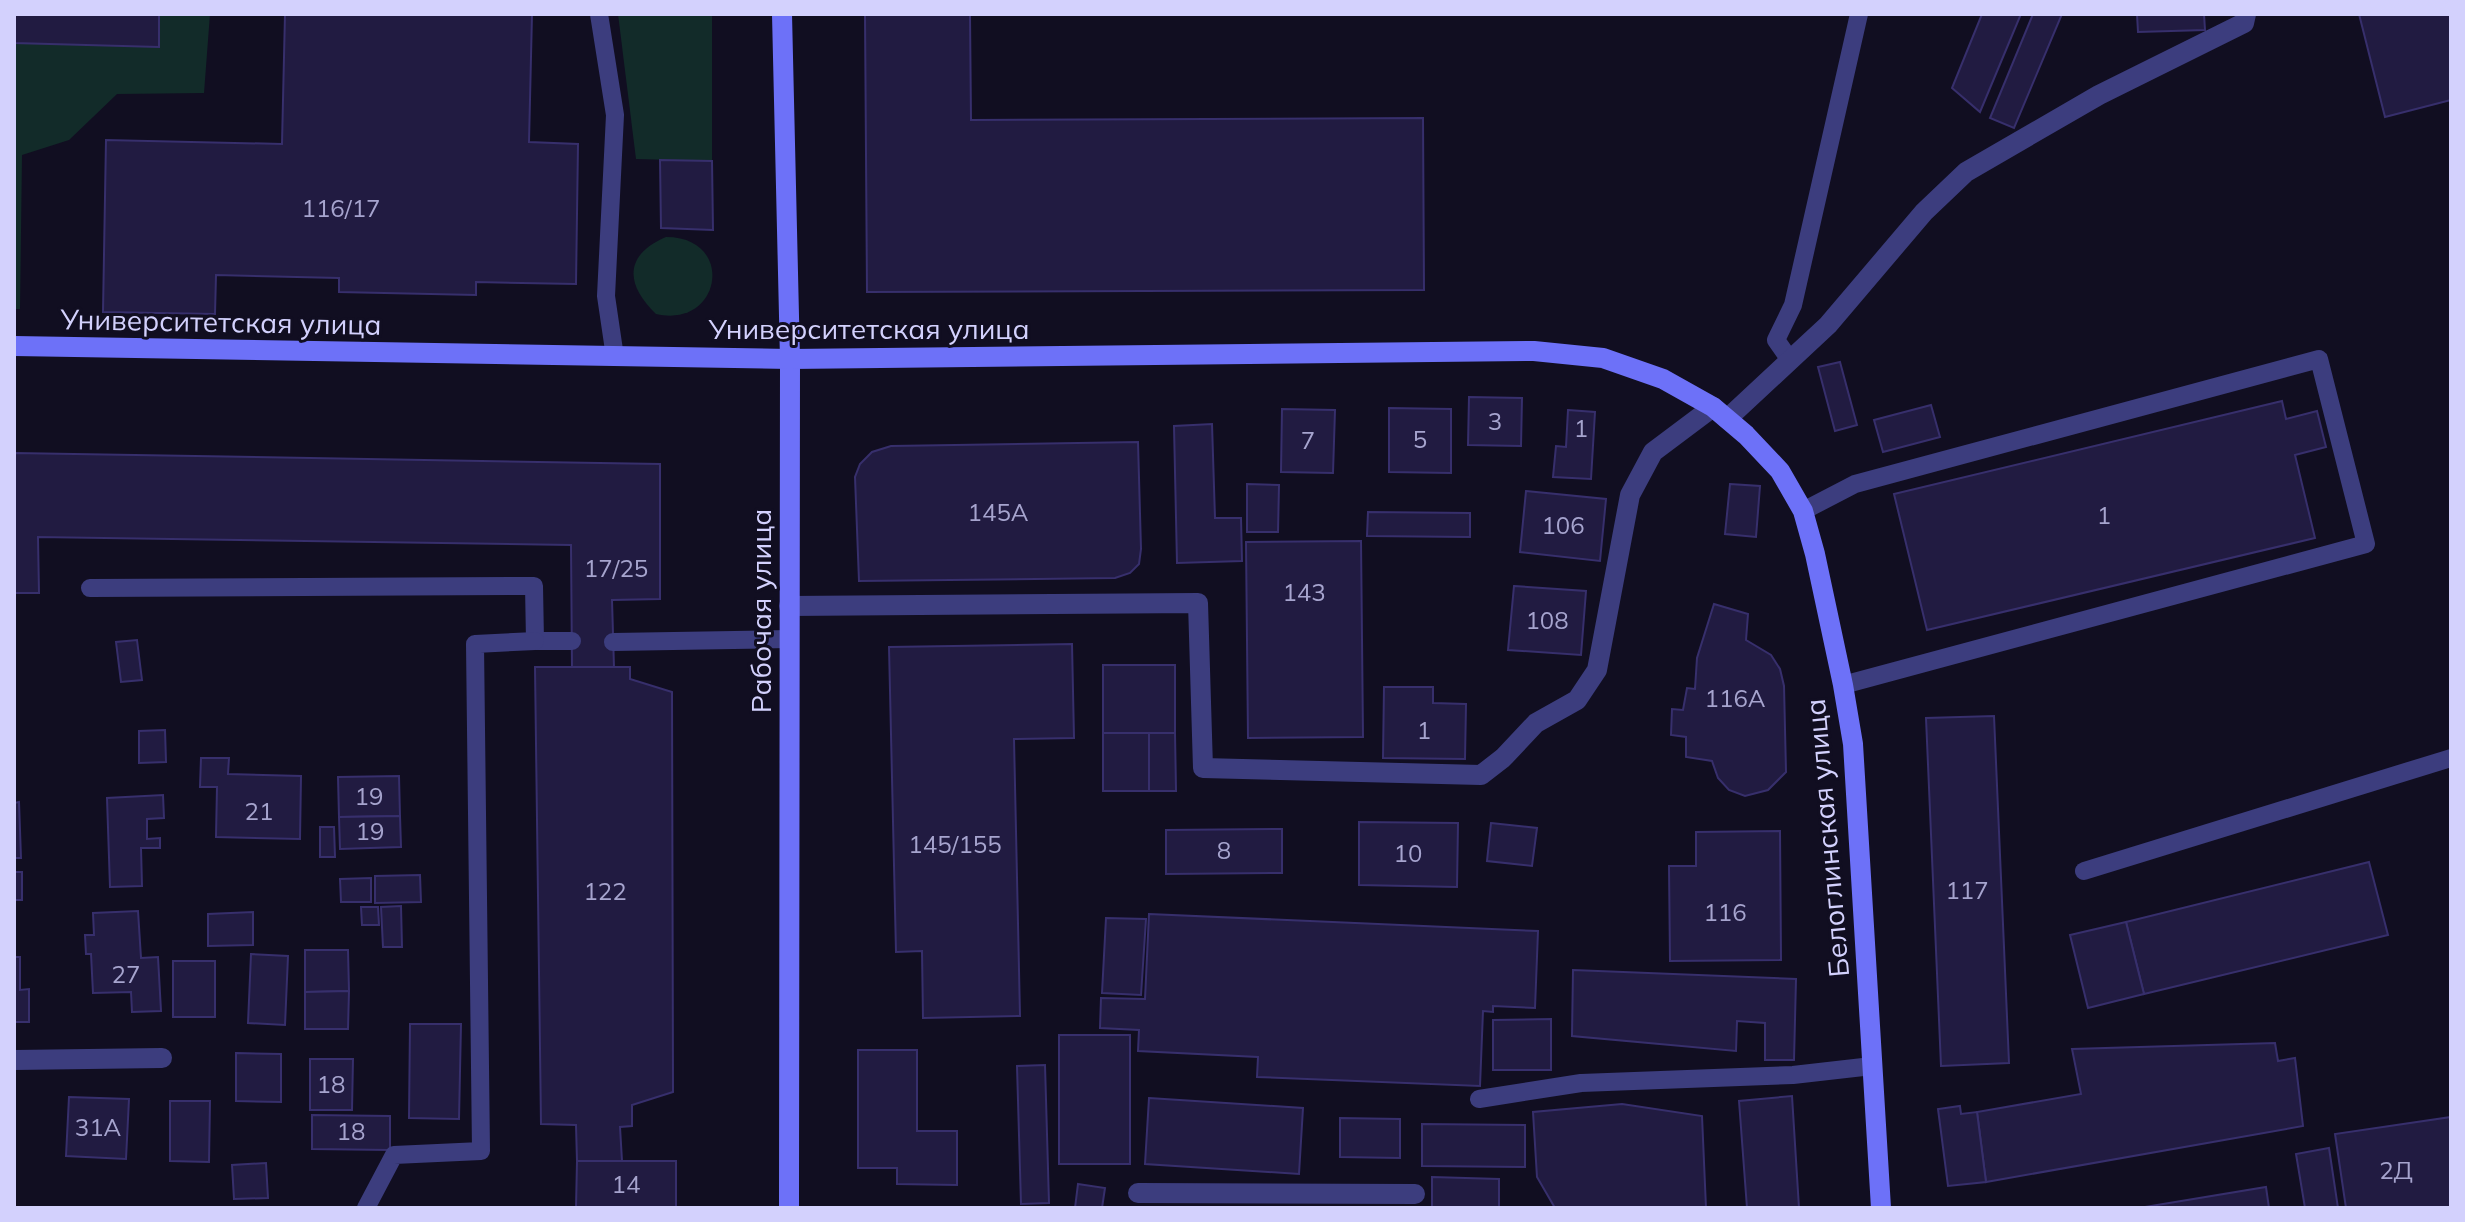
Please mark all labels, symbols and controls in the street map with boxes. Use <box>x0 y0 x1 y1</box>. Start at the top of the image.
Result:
house number: 116/17 <box>302 193 380 223</box>
street label: Университетская улица <box>59 301 382 342</box>
street label: Университетская улица <box>707 311 1030 346</box>
house number: 3 <box>1488 406 1502 436</box>
house number: 1 <box>1574 413 1588 443</box>
house number: 5 <box>1413 424 1427 454</box>
house number: 7 <box>1301 425 1315 455</box>
house number: 145А <box>968 497 1029 527</box>
house number: 1 <box>2097 500 2111 530</box>
street label: Рабочая улица <box>743 509 778 713</box>
house number: 106 <box>1541 510 1585 540</box>
house number: 17/25 <box>584 553 648 583</box>
house number: 143 <box>1282 577 1326 607</box>
house number: 108 <box>1525 605 1569 635</box>
house number: 116А <box>1705 683 1766 713</box>
street label: Белоглинская улица <box>1797 697 1856 979</box>
house number: 1 <box>1417 715 1431 745</box>
house number: 19 <box>355 781 383 811</box>
house number: 21 <box>245 796 273 826</box>
house number: 19 <box>356 816 384 846</box>
house number: 145/155 <box>908 829 1002 859</box>
house number: 8 <box>1217 835 1231 865</box>
house number: 10 <box>1394 838 1422 868</box>
house number: 117 <box>1945 875 1989 905</box>
house number: 122 <box>583 876 627 906</box>
house number: 116 <box>1703 897 1747 927</box>
house number: 27 <box>112 959 140 989</box>
house number: 18 <box>317 1069 345 1099</box>
house number: 31А <box>75 1112 122 1142</box>
house number: 18 <box>337 1116 365 1146</box>
house number: 2Д <box>2379 1155 2413 1185</box>
house number: 14 <box>612 1169 640 1199</box>

